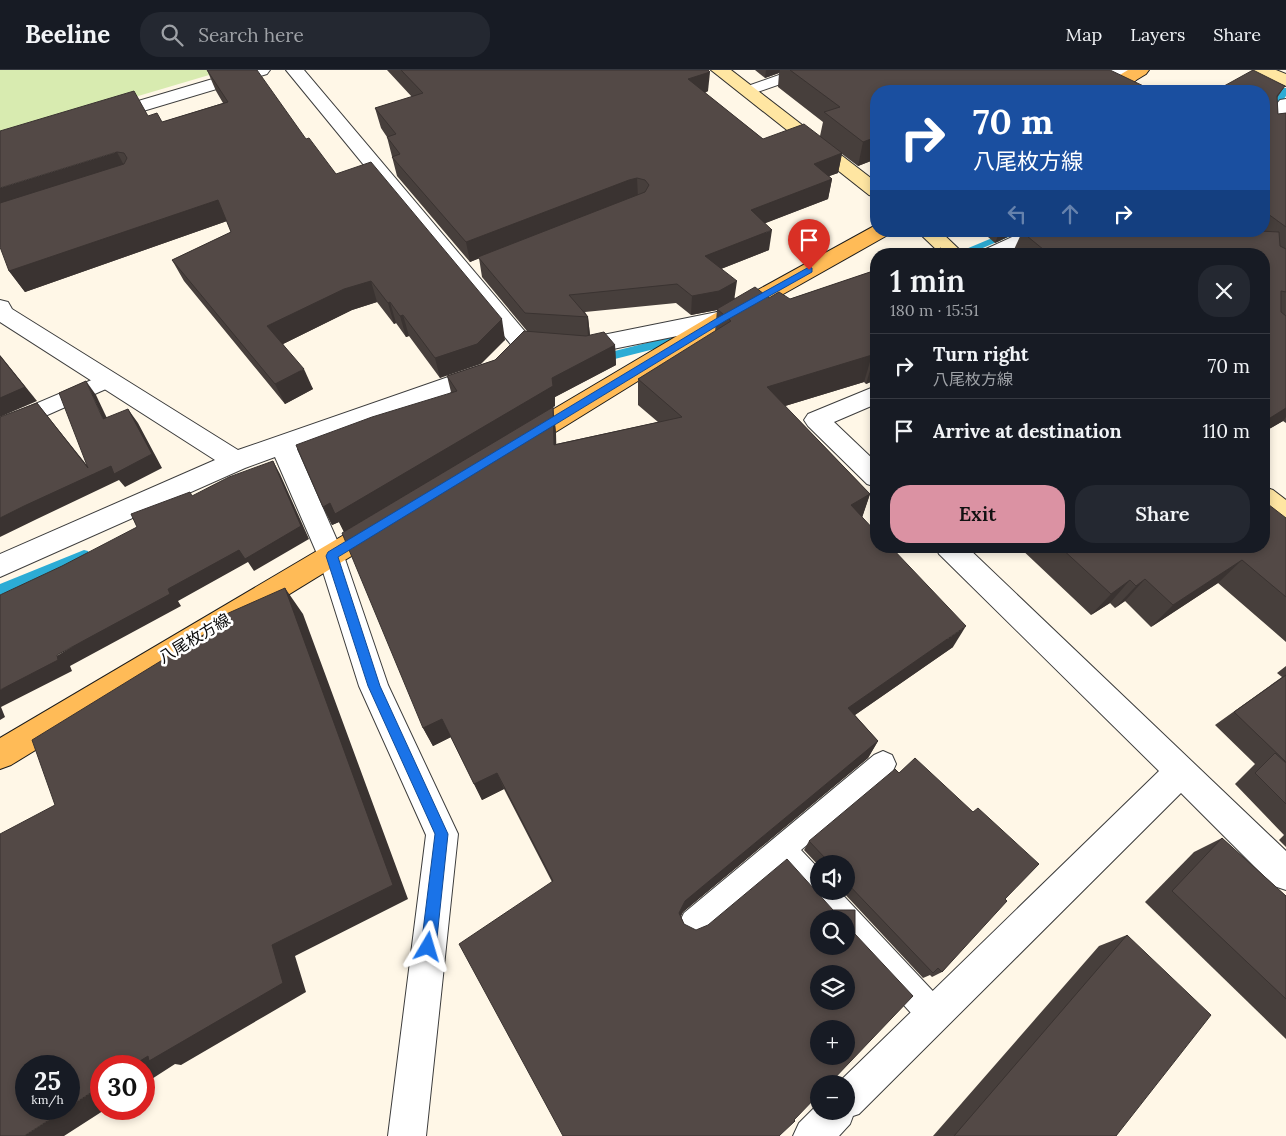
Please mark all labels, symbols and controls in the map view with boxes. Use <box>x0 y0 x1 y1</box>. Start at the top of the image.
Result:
search box <box>140 12 490 57</box>
text: Beeline <box>25 19 110 50</box>
icon: search <box>158 21 186 49</box>
text: Search here <box>198 23 304 47</box>
text: Map <box>1066 23 1102 46</box>
text: Layers <box>1130 23 1185 46</box>
text: Share <box>1213 23 1261 46</box>
text: 70 m <box>973 99 1053 144</box>
icon: right <box>890 105 955 170</box>
text: 八尾枚方線 <box>973 147 1083 175</box>
icon: left <box>1003 200 1031 228</box>
icon: ahead <box>1056 200 1084 228</box>
icon: right <box>1109 200 1137 228</box>
pin <box>788 219 830 270</box>
icon: arrive <box>795 226 823 254</box>
text: 1 min <box>890 262 965 300</box>
button: close <box>1198 265 1250 317</box>
text: 180 m · 15:51 <box>890 300 979 320</box>
text: Turn right <box>933 342 1029 366</box>
icon: right <box>890 352 918 380</box>
text: 70 m <box>1207 354 1250 378</box>
text: 八尾枚方線 <box>933 369 1013 389</box>
icon: arrive <box>890 417 918 445</box>
text: Arrive at destination <box>933 419 1122 443</box>
text: 110 m <box>1202 419 1250 443</box>
button: Exit <box>890 485 1065 543</box>
button: Share <box>1075 485 1250 543</box>
street label: 八尾枚方線 <box>155 609 233 667</box>
map controls <box>810 855 855 1120</box>
button: sound <box>810 855 855 900</box>
button: search <box>810 910 855 955</box>
position arrow <box>401 920 453 972</box>
button: layers <box>810 965 855 1010</box>
button: + <box>810 1020 855 1065</box>
speed limit sign: 30 <box>90 1055 155 1120</box>
text: 25 <box>34 1065 61 1097</box>
button: − <box>810 1075 855 1120</box>
text: km/h <box>31 1092 64 1107</box>

